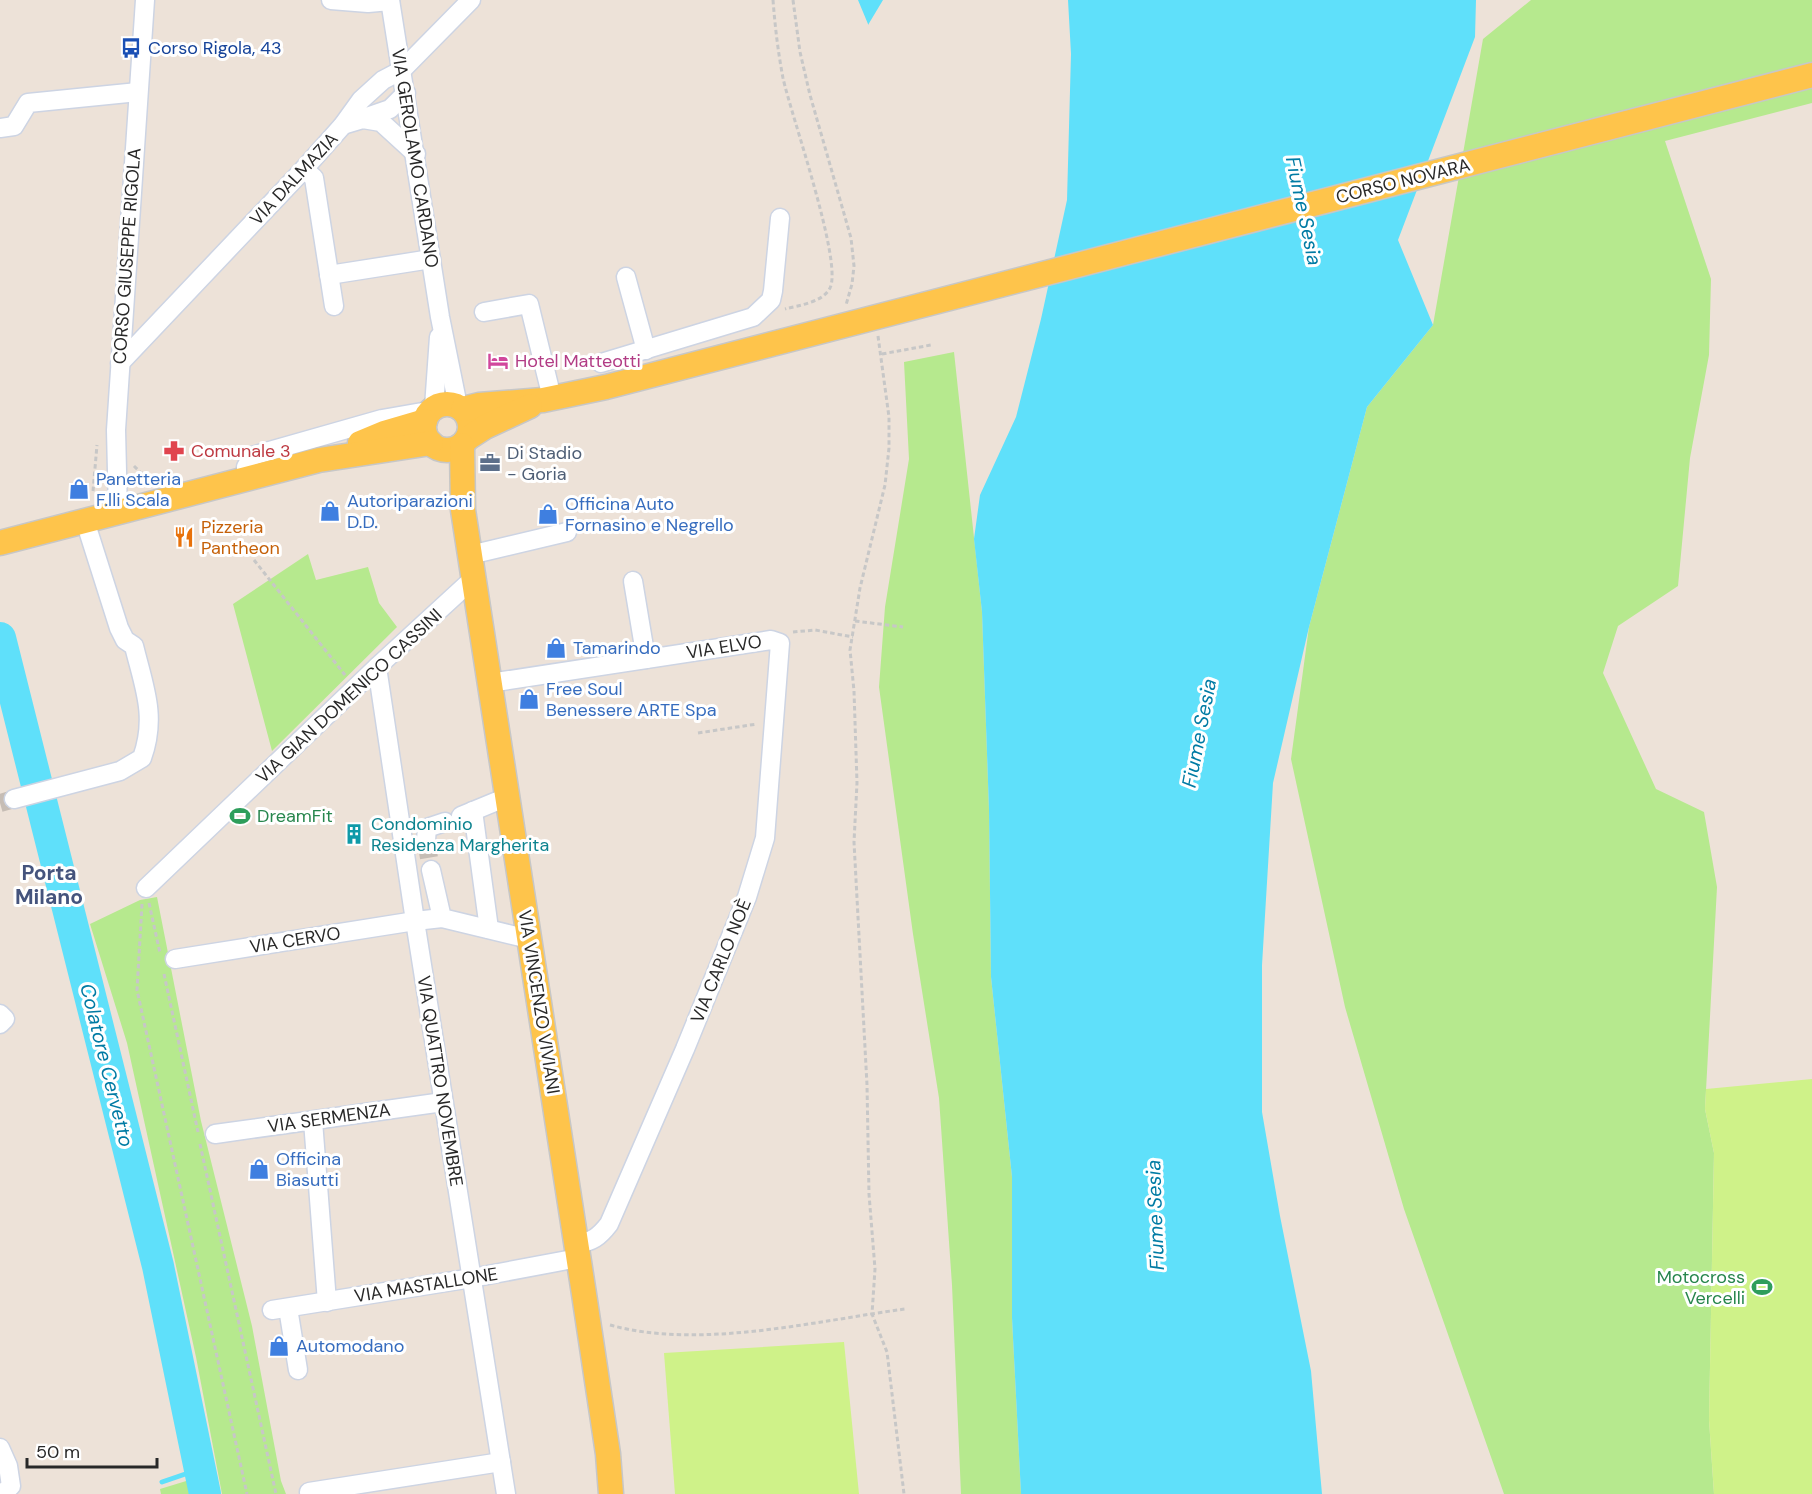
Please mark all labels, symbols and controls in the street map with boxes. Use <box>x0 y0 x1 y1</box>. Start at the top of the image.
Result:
bus stop icon: Corso Rigola, 43 <box>119 36 143 60</box>
place label: Corso Rigola, 43 <box>148 36 282 60</box>
street label: VIA GEROLAMO CARDANO <box>386 47 444 269</box>
street label: VIA DALMAZIA <box>245 127 343 231</box>
street label: CORSO GIUSEPPE RIGOLA <box>107 147 147 365</box>
street label: CORSO NOVARA <box>1333 153 1473 209</box>
water label: Fiume Sesia <box>1280 154 1328 268</box>
hotel icon: Hotel Matteotti <box>486 349 510 373</box>
place label: Hotel Matteotti <box>515 349 641 373</box>
pharmacy icon: Comunale 3 <box>162 439 186 463</box>
place label: Comunale 3 <box>191 439 291 463</box>
place label: Di Stadio - Goria <box>507 441 582 486</box>
office icon: Di Stadio - Goria <box>478 451 502 475</box>
place label: Panetteria F.lli Scala <box>96 467 181 512</box>
shop icon: Panetteria F.lli Scala <box>67 477 91 501</box>
place label: Autoriparazioni D.D. <box>347 489 473 534</box>
place label: Officina Auto Fornasino e Negrello <box>565 492 734 537</box>
shop icon: Autoriparazioni D.D. <box>318 499 342 523</box>
shop icon: Officina Auto Fornasino e Negrello <box>536 502 560 526</box>
place label: Pizzeria Pantheon <box>201 515 280 560</box>
restaurant icon: Pizzeria Pantheon <box>172 525 196 549</box>
street label: VIA GIAN DOMENICO CASSINI <box>251 603 447 789</box>
street label: VIA ELVO <box>685 629 763 665</box>
shop icon: Tamarindo <box>544 636 568 660</box>
place label: Tamarindo <box>573 636 661 660</box>
water label: Fiume Sesia <box>1176 676 1222 790</box>
place label: Free Soul Benessere ARTE Spa <box>546 677 716 722</box>
shop icon: Free Soul Benessere ARTE Spa <box>517 687 541 711</box>
sports icon: DreamFit <box>228 804 252 828</box>
place label: DreamFit <box>257 804 333 828</box>
place label: Condominio Residenza Margherita <box>371 812 549 857</box>
building icon: Condominio Residenza Margherita <box>342 822 366 846</box>
district label: Porta Milano <box>15 859 83 911</box>
street label: VIA CARLO NOÈ <box>685 895 757 1027</box>
street label: VIA VINCENZO VIVIANI <box>513 908 565 1096</box>
street label: VIA CERVO <box>248 921 342 959</box>
street label: VIA QUATTRO NOVEMBRE <box>411 974 469 1188</box>
water label: Colatore Cervetto <box>74 981 140 1149</box>
street label: VIA SERMENZA <box>266 1098 392 1138</box>
place label: Officina Biasutti <box>276 1147 341 1192</box>
shop icon: Officina Biasutti <box>247 1157 271 1181</box>
water label: Fiume Sesia <box>1140 1159 1170 1271</box>
street label: VIA MASTALLONE <box>352 1262 500 1308</box>
place label: Motocross Vercelli <box>1657 1265 1745 1310</box>
sports icon: Motocross Vercelli <box>1750 1275 1774 1299</box>
shop icon: Automodano <box>267 1334 291 1358</box>
place label: Automodano <box>296 1334 404 1358</box>
scale bar <box>27 1431 158 1469</box>
text: 50 m <box>36 1440 80 1464</box>

